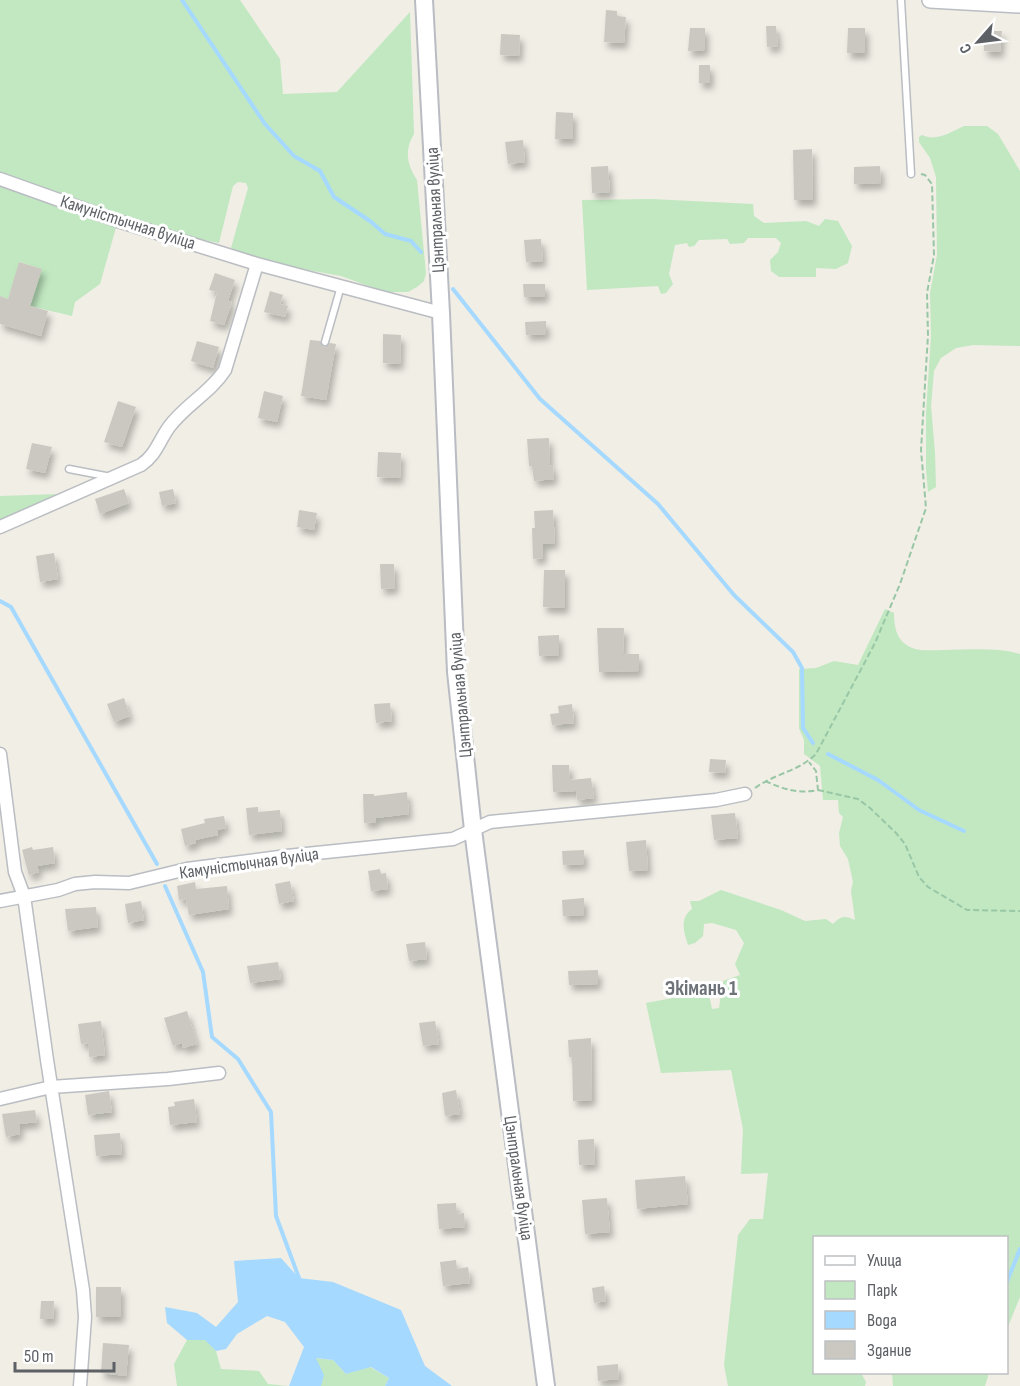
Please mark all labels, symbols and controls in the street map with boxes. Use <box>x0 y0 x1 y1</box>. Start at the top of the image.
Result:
north arrow <box>948 12 1008 72</box>
text: С <box>956 40 976 56</box>
street label: Цэнтральная вуліца <box>422 147 449 273</box>
street label: Камуністычная вуліца <box>58 191 198 254</box>
street label: Цэнтральная вуліца <box>445 631 476 759</box>
street label: Камуністычная вуліца <box>178 843 320 884</box>
district label: Экімань 1 <box>665 976 737 1001</box>
street label: Цэнтральная вуліца <box>499 1114 538 1242</box>
legend <box>813 1236 1008 1374</box>
text: Улица <box>867 1250 902 1271</box>
text: Парк <box>867 1280 898 1301</box>
text: Вода <box>867 1310 897 1331</box>
scale bar <box>15 1335 114 1373</box>
text: Здание <box>867 1340 912 1361</box>
text: 50 m <box>24 1346 54 1367</box>

